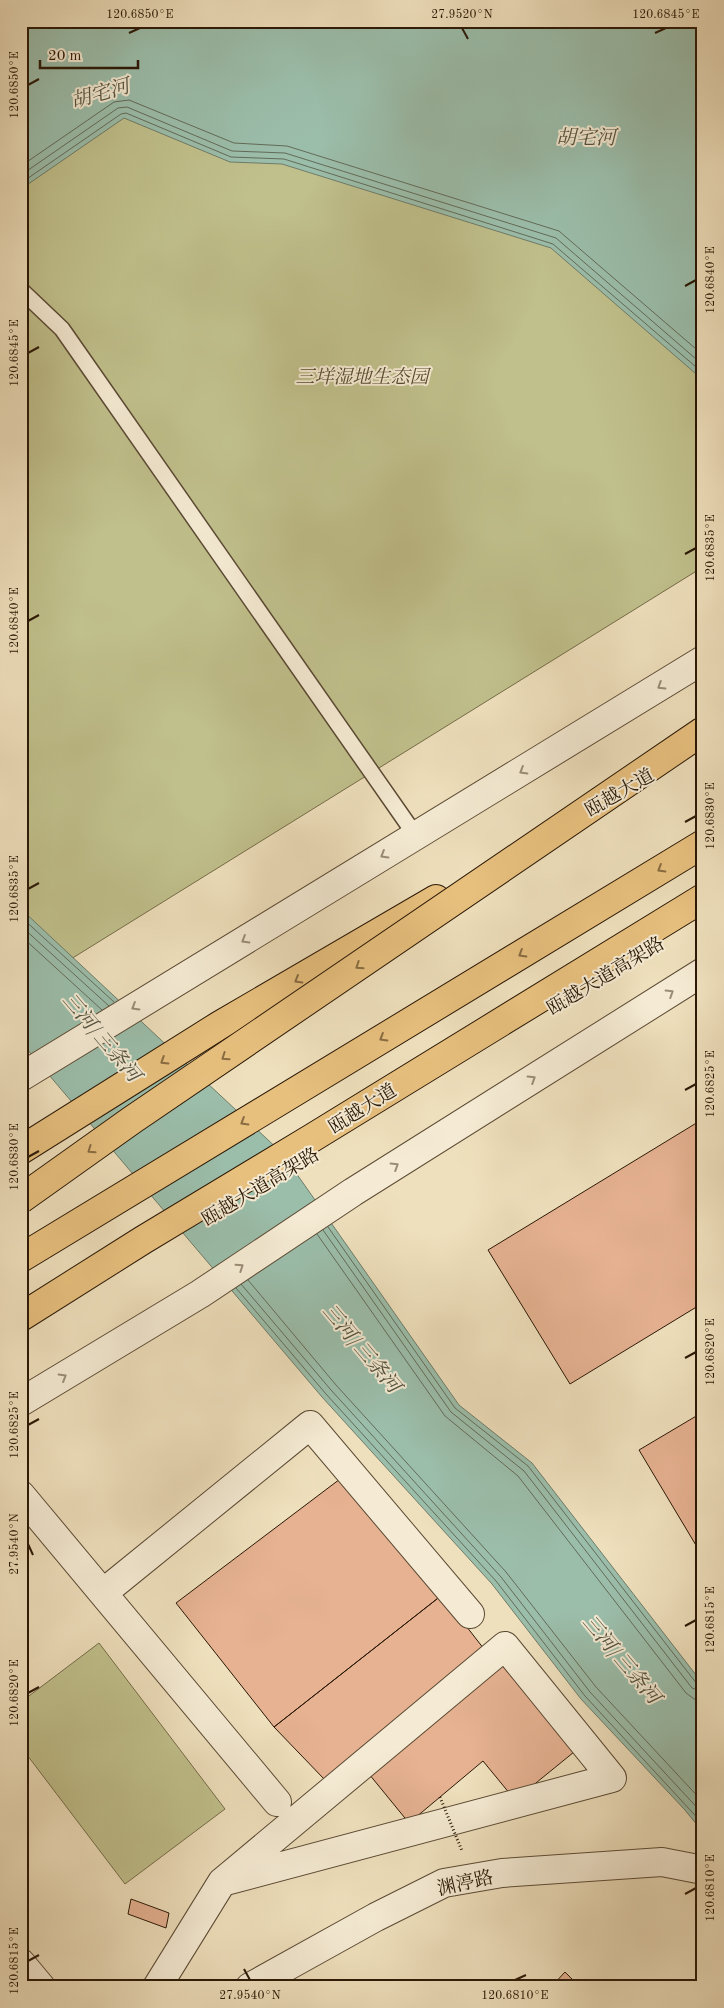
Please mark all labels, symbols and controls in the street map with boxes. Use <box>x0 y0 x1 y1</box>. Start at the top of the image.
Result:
text: 120.6850°E <box>106 8 174 21</box>
text: 27.9520°N <box>431 8 493 21</box>
text: 120.6845°E <box>632 8 700 21</box>
scale bar <box>40 38 138 70</box>
text: 20 m <box>48 49 82 64</box>
text: 120.6850°E <box>8 51 21 119</box>
water label: 胡宅河 <box>68 74 135 113</box>
water label: 胡宅河 <box>556 127 619 149</box>
text: 120.6840°E <box>705 246 717 314</box>
text: 120.6845°E <box>8 319 21 387</box>
park label: 三垟湿地生态园 <box>295 367 431 388</box>
text: 120.6835°E <box>704 514 717 582</box>
text: 120.6840°E <box>9 587 21 655</box>
one-way arrow <box>658 680 667 689</box>
one-way arrow <box>519 764 528 774</box>
street label: 瓯越大道 <box>581 764 658 821</box>
text: 120.6830°E <box>705 782 717 850</box>
one-way arrow <box>380 849 389 859</box>
text: 120.6835°E <box>8 855 21 923</box>
one-way arrow <box>658 863 667 873</box>
street label: 瓯越大道高架路 <box>543 932 668 1020</box>
one-way arrow <box>242 933 251 943</box>
one-way arrow <box>519 947 528 957</box>
one-way arrow <box>355 960 365 969</box>
one-way arrow <box>295 974 304 984</box>
water label: 三河/三条河 <box>58 989 147 1089</box>
one-way arrow <box>664 990 673 999</box>
one-way arrow <box>132 1001 141 1010</box>
one-way arrow <box>380 1032 389 1041</box>
text: 120.6825°E <box>704 1050 717 1118</box>
one-way arrow <box>221 1051 230 1060</box>
one-way arrow <box>161 1055 170 1064</box>
one-way arrow <box>527 1076 536 1086</box>
street label: 瓯越大道 <box>324 1079 401 1138</box>
one-way arrow <box>241 1116 250 1126</box>
text: 120.6830°E <box>9 1123 21 1191</box>
street label: 瓯越大道高架路 <box>198 1143 323 1231</box>
one-way arrow <box>87 1144 97 1153</box>
one-way arrow <box>389 1163 398 1172</box>
one-way arrow <box>235 1264 244 1273</box>
water label: 三河/三条河 <box>318 1300 407 1400</box>
text: 120.6820°E <box>705 1318 717 1386</box>
one-way arrow <box>58 1373 67 1383</box>
text: 120.6825°E <box>8 1391 21 1459</box>
text: 27.9540°N <box>8 1513 21 1575</box>
text: 120.6815°E <box>704 1586 717 1654</box>
water label: 三河/三条河 <box>578 1611 667 1711</box>
text: 120.6820°E <box>9 1659 21 1727</box>
text: 120.6810°E <box>705 1854 717 1922</box>
street label: 渊渟路 <box>435 1867 495 1900</box>
text: 120.6815°E <box>8 1927 21 1995</box>
text: 27.9540°N <box>219 1989 281 2002</box>
text: 120.6810°E <box>481 1990 549 2002</box>

